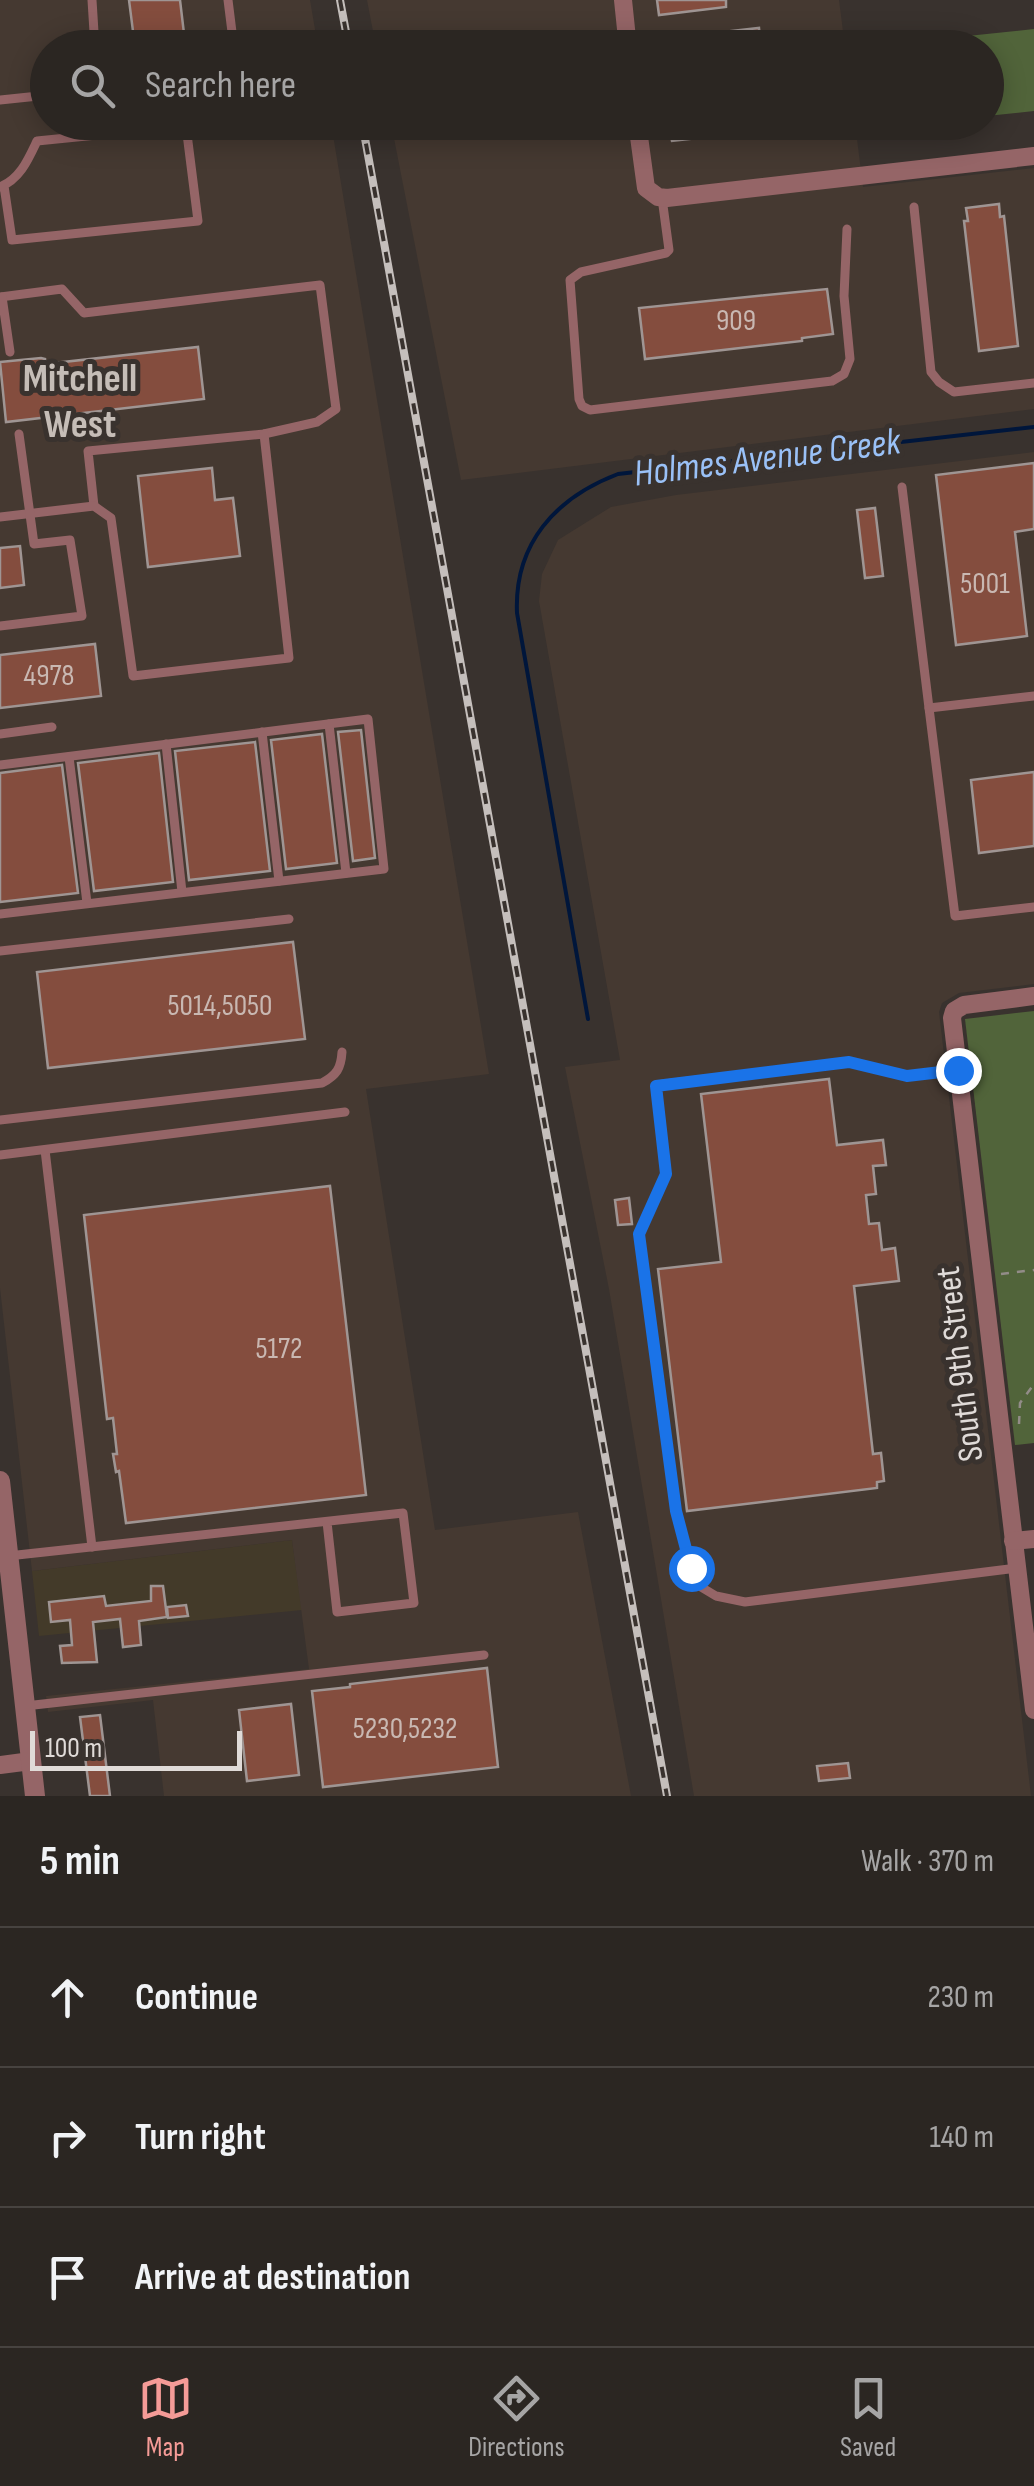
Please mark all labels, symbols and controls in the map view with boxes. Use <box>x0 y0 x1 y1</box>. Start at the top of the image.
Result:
search box <box>30 30 1004 140</box>
icon: search <box>65 58 120 113</box>
text: Search here <box>145 63 296 108</box>
house number: 909 <box>716 303 756 339</box>
district label: Mitchell West <box>23 355 137 449</box>
water label: Holmes Avenue Creek <box>631 419 904 497</box>
house number: 5001 <box>960 566 1010 602</box>
house number: 4978 <box>24 658 74 694</box>
house number: 5014,5050 <box>168 988 273 1024</box>
route end <box>936 1048 982 1094</box>
street label: South 9th Street <box>927 1264 993 1464</box>
house number: 5172 <box>256 1331 302 1367</box>
route start <box>669 1546 715 1592</box>
house number: 5230,5232 <box>353 1711 457 1747</box>
scale bar <box>30 1726 242 1770</box>
text: 100 m <box>45 1732 102 1765</box>
text: 5 min <box>40 1836 120 1887</box>
text: Walk · 370 m <box>861 1842 994 1881</box>
icon: ahead <box>40 1970 95 2025</box>
text: Continue <box>135 1975 258 2020</box>
text: 230 m <box>927 1978 994 2017</box>
icon: right <box>40 2110 95 2165</box>
text: Turn right <box>135 2115 266 2160</box>
text: 140 m <box>930 2118 994 2157</box>
icon: arrive <box>40 2250 95 2305</box>
text: Arrive at destination <box>135 2255 410 2300</box>
tab: Map <box>138 2371 193 2464</box>
tab: Directions <box>468 2371 565 2464</box>
tab: Saved <box>840 2371 896 2464</box>

